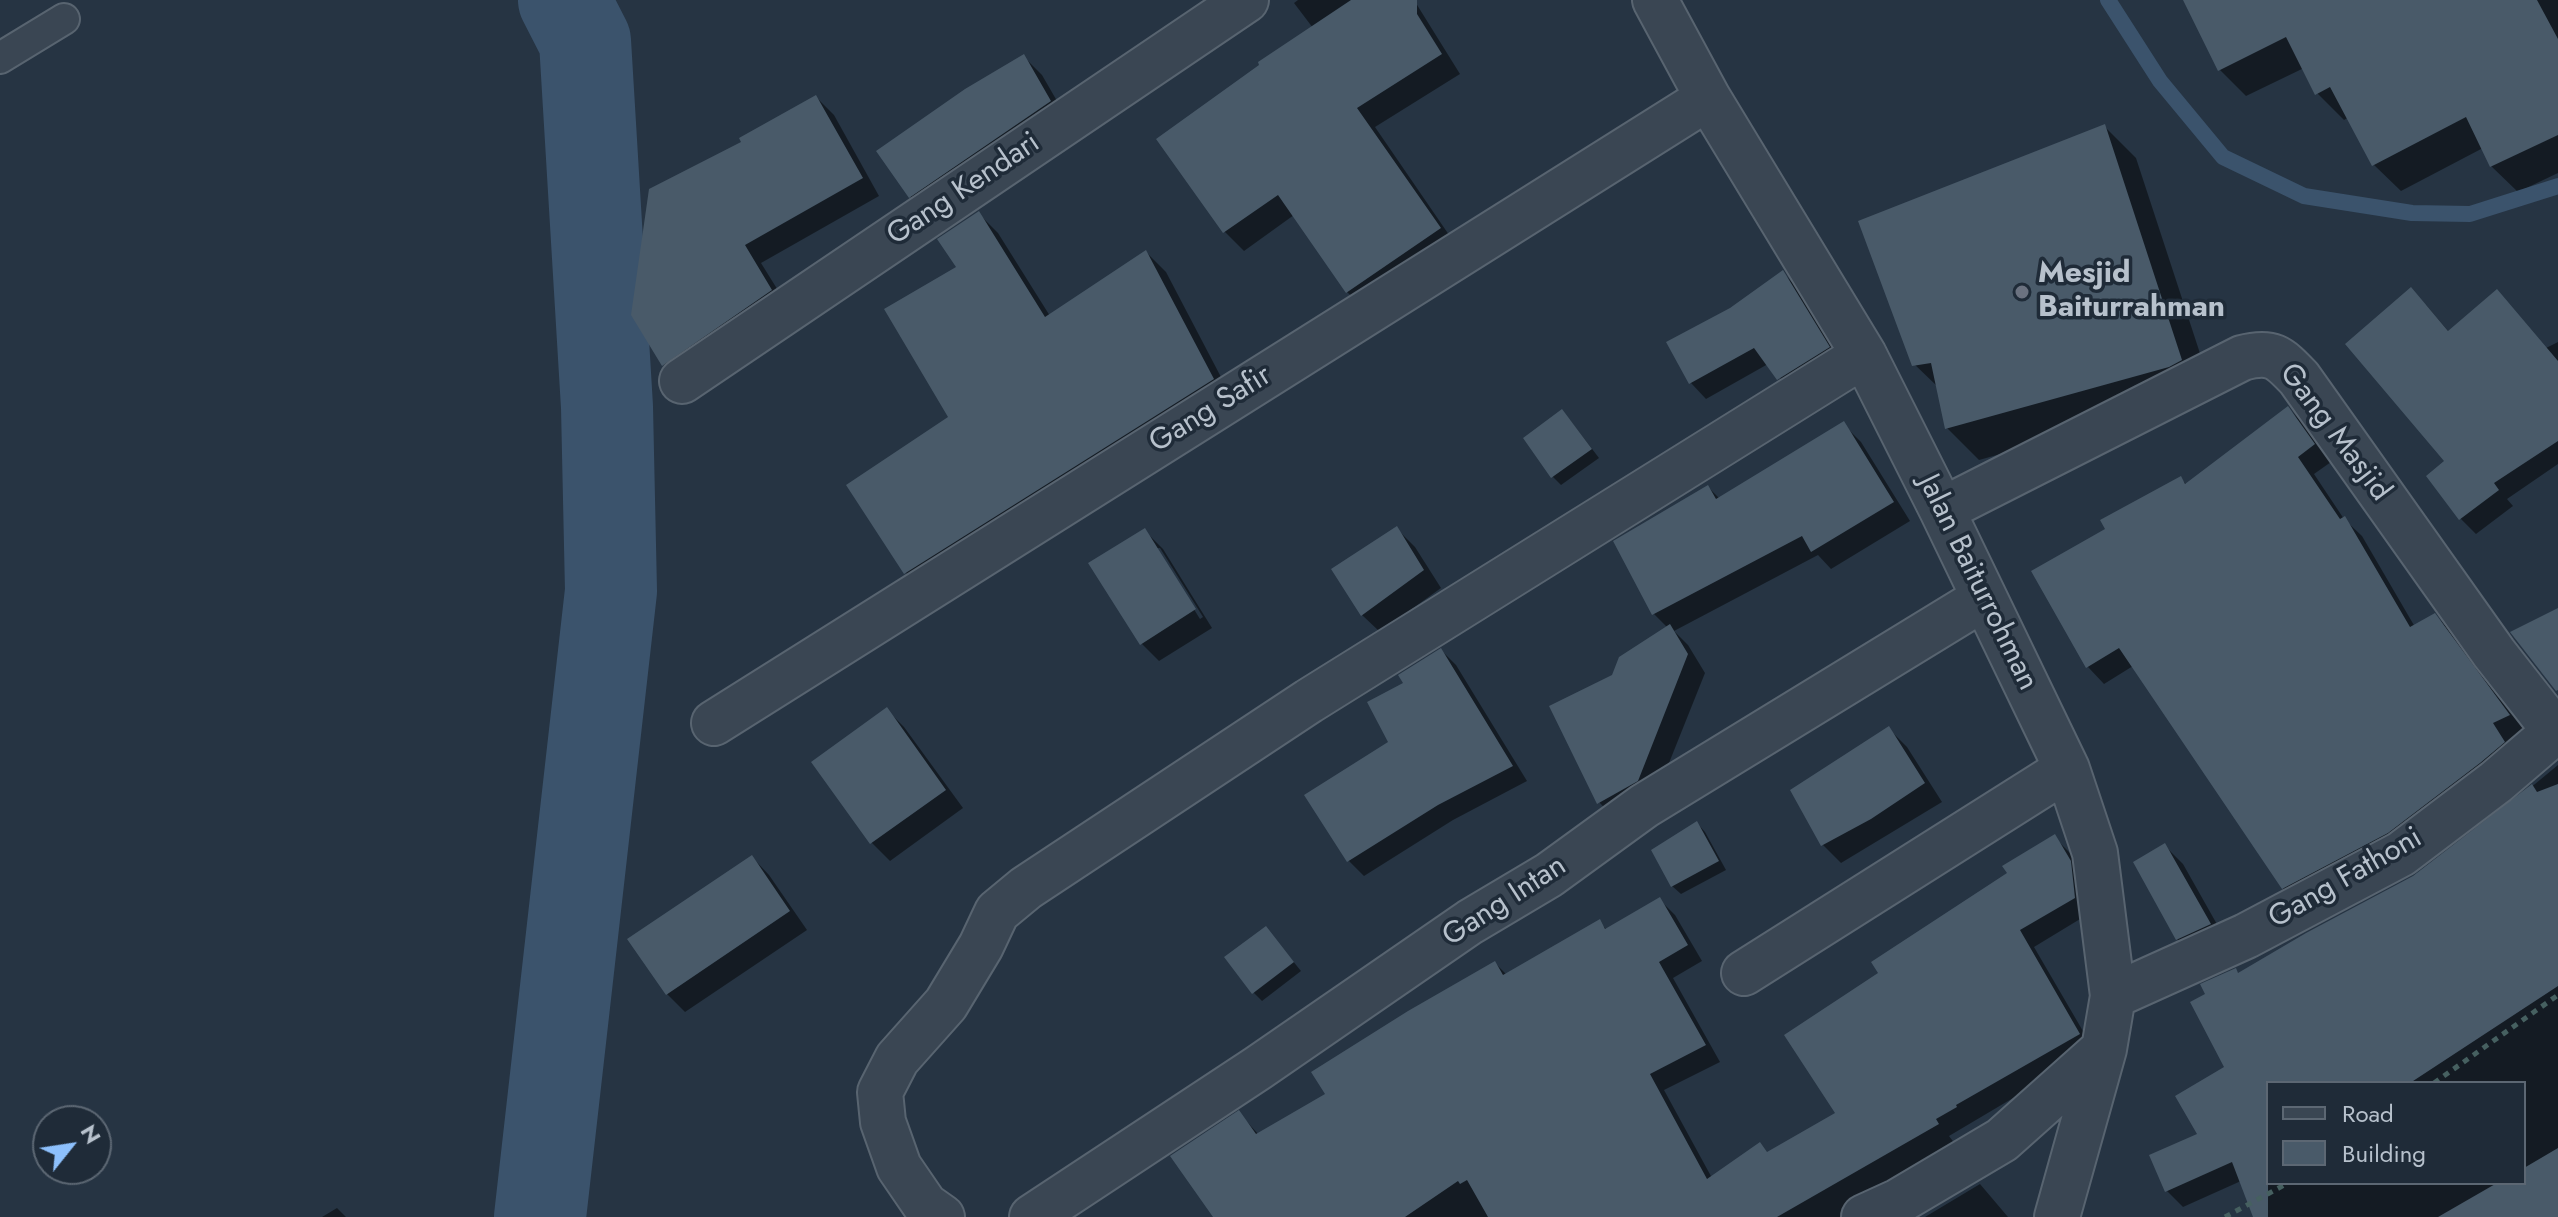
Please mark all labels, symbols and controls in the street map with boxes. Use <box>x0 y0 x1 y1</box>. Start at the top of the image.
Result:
street label: Gang Kendari <box>881 126 1047 254</box>
place label: Mesjid Baiturrahman <box>2038 257 2225 328</box>
marker: Mesjid Baiturrahman <box>2013 283 2031 301</box>
street label: Gang Masjid <box>2271 357 2397 509</box>
street label: Gang Safir <box>1143 358 1279 462</box>
street label: Jalan Baiturrohman <box>1909 469 2045 697</box>
street label: Gang Fathoni <box>2263 821 2429 937</box>
street label: Gang Intan <box>1436 849 1574 955</box>
legend <box>2266 1081 2526 1185</box>
text: Road <box>2342 1096 2394 1131</box>
north arrow <box>32 1105 112 1185</box>
text: N <box>73 1118 109 1150</box>
text: Building <box>2342 1136 2426 1171</box>

